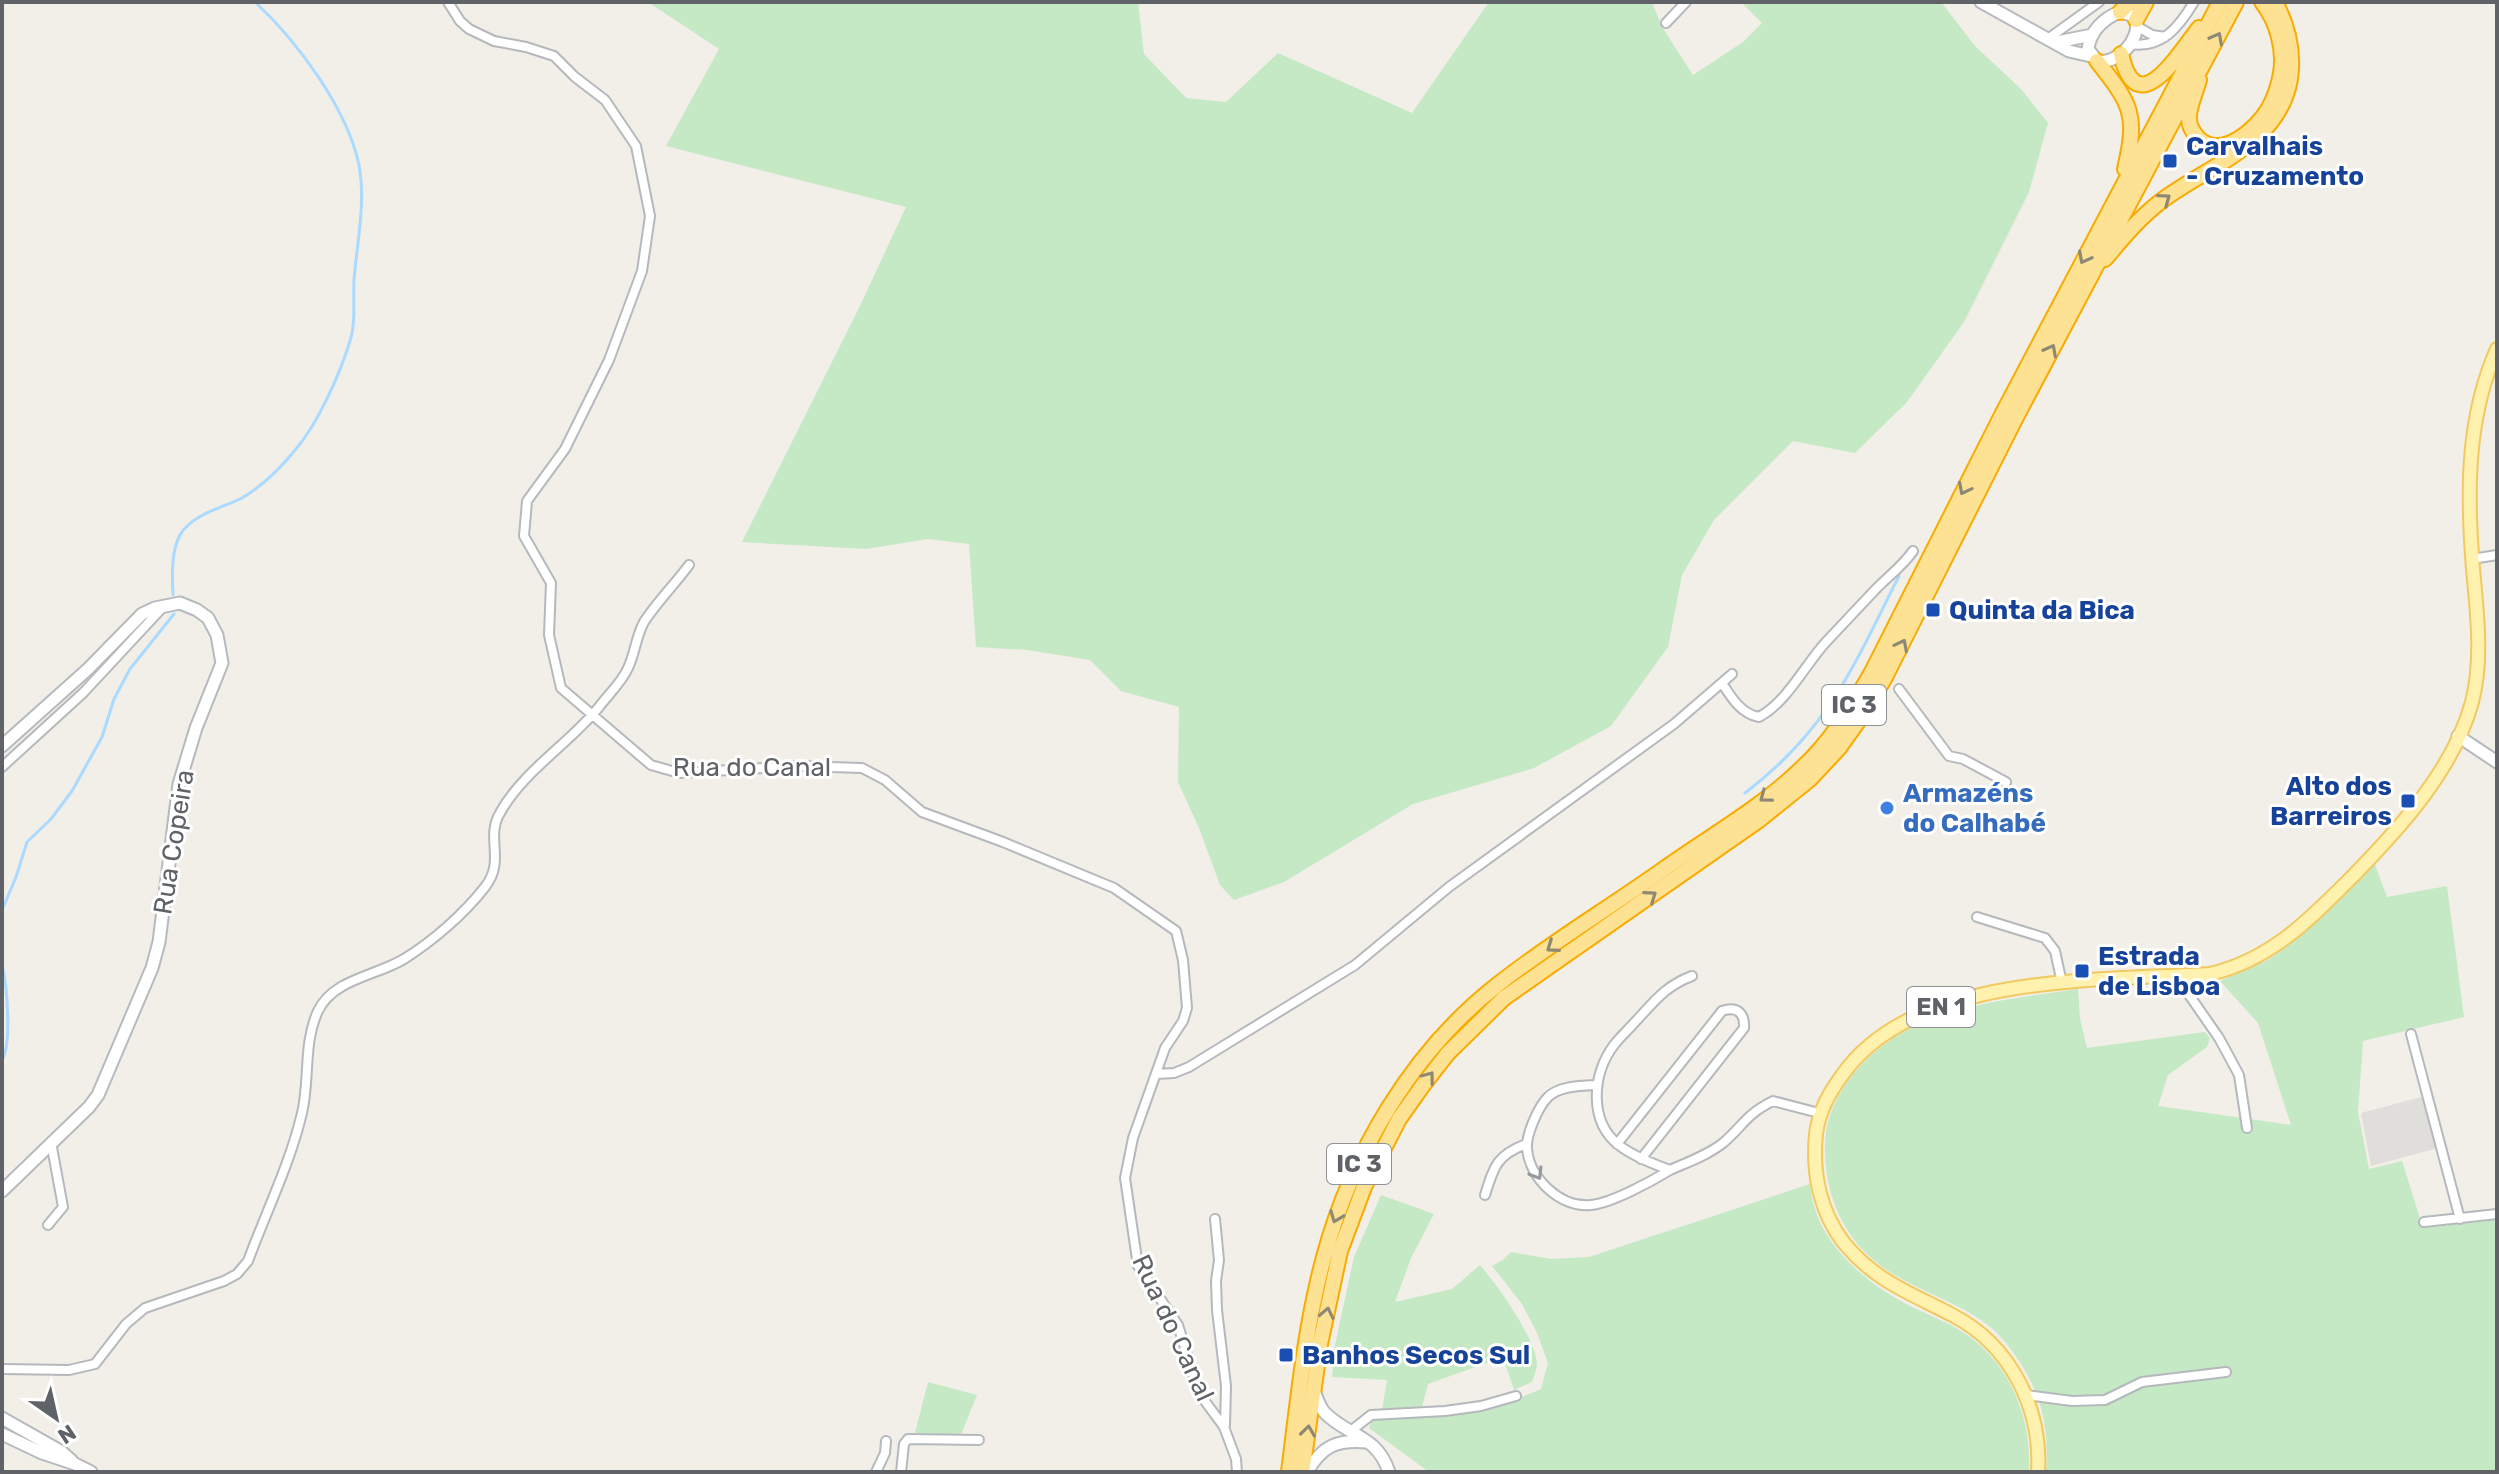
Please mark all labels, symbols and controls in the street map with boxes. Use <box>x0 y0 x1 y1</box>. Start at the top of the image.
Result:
one-way arrow <box>2207 32 2223 46</box>
place label: Carvalhais - Cruzamento <box>2186 131 2364 192</box>
marker: Carvalhais - Cruzamento <box>2161 152 2179 170</box>
one-way arrow <box>2156 195 2171 209</box>
one-way arrow <box>2078 249 2093 264</box>
one-way arrow <box>2042 343 2057 358</box>
one-way arrow <box>1959 480 1974 495</box>
place label: Quinta da Bica <box>1949 595 2135 626</box>
marker: Quinta da Bica <box>1924 601 1942 619</box>
one-way arrow <box>1892 638 1907 653</box>
road number: IC 3 <box>1822 685 1886 725</box>
street label: Rua do Canal <box>673 752 831 783</box>
street label: Rua Copeira <box>147 767 201 917</box>
place label: Alto dos Barreiros <box>2270 771 2392 832</box>
place label: Armazéns do Calhabé <box>1903 778 2046 839</box>
one-way arrow <box>1759 788 1774 802</box>
marker: Alto dos Barreiros <box>2399 792 2417 810</box>
marker: Armazéns do Calhabé <box>1878 799 1896 817</box>
one-way arrow <box>1642 891 1656 906</box>
one-way arrow <box>1547 937 1561 952</box>
place label: Estrada de Lisboa <box>2098 941 2220 1002</box>
marker: Estrada de Lisboa <box>2073 962 2091 980</box>
road number: EN 1 <box>1907 987 1975 1027</box>
one-way arrow <box>1420 1072 1434 1086</box>
road number: IC 3 <box>1327 1144 1391 1184</box>
one-way arrow <box>1528 1165 1543 1180</box>
one-way arrow <box>1329 1209 1346 1223</box>
street label: Rua do Canal <box>1126 1250 1220 1406</box>
one-way arrow <box>1318 1307 1335 1321</box>
place label: Banhos Secos Sul <box>1302 1340 1530 1371</box>
marker: Banhos Secos Sul <box>1277 1346 1295 1364</box>
north arrow <box>16 1378 96 1458</box>
text: N <box>53 1419 81 1450</box>
one-way arrow <box>1299 1424 1316 1438</box>

